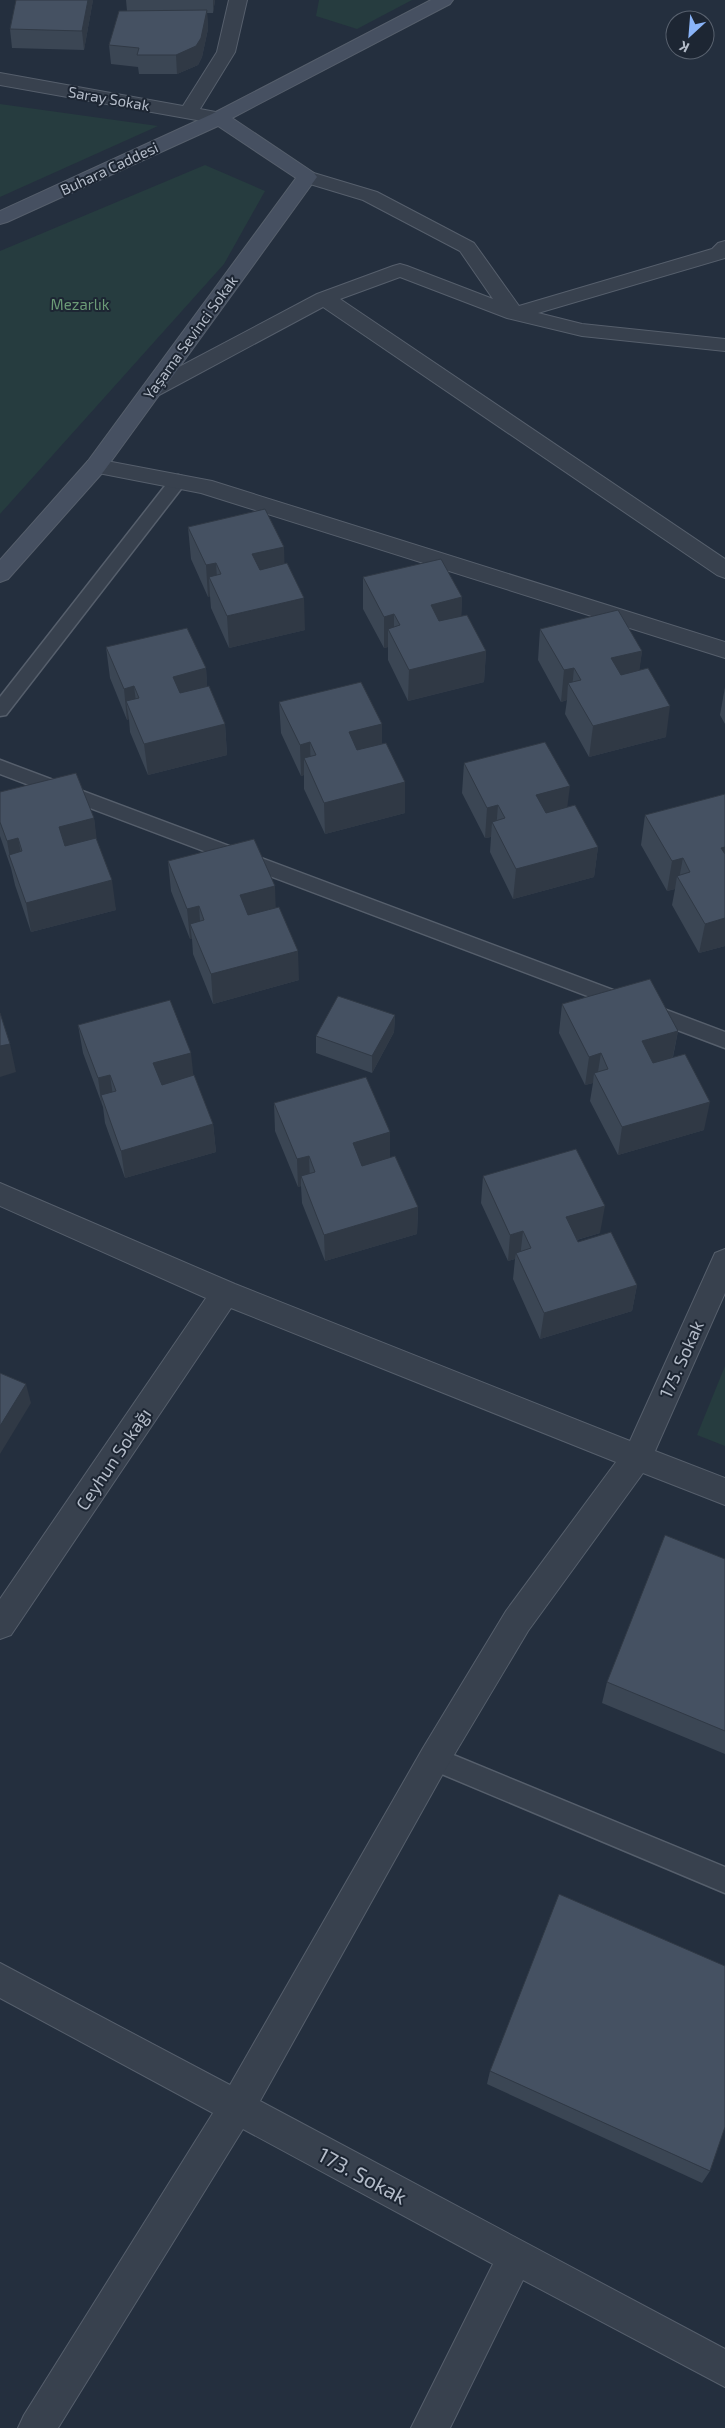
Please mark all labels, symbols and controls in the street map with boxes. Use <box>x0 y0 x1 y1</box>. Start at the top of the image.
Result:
north arrow <box>665 10 715 60</box>
text: K <box>676 37 692 57</box>
street label: Saray Sokak <box>67 82 151 114</box>
street label: Buhara Caddesi <box>57 137 161 199</box>
street label: Yaşama Sevinci Sokak <box>139 271 242 403</box>
park label: Mezarlık <box>51 295 110 313</box>
street label: 175. Sokak <box>654 1317 708 1401</box>
street label: Ceyhun Sokağı <box>71 1404 155 1514</box>
street label: 173. Sokak <box>314 2141 412 2209</box>

